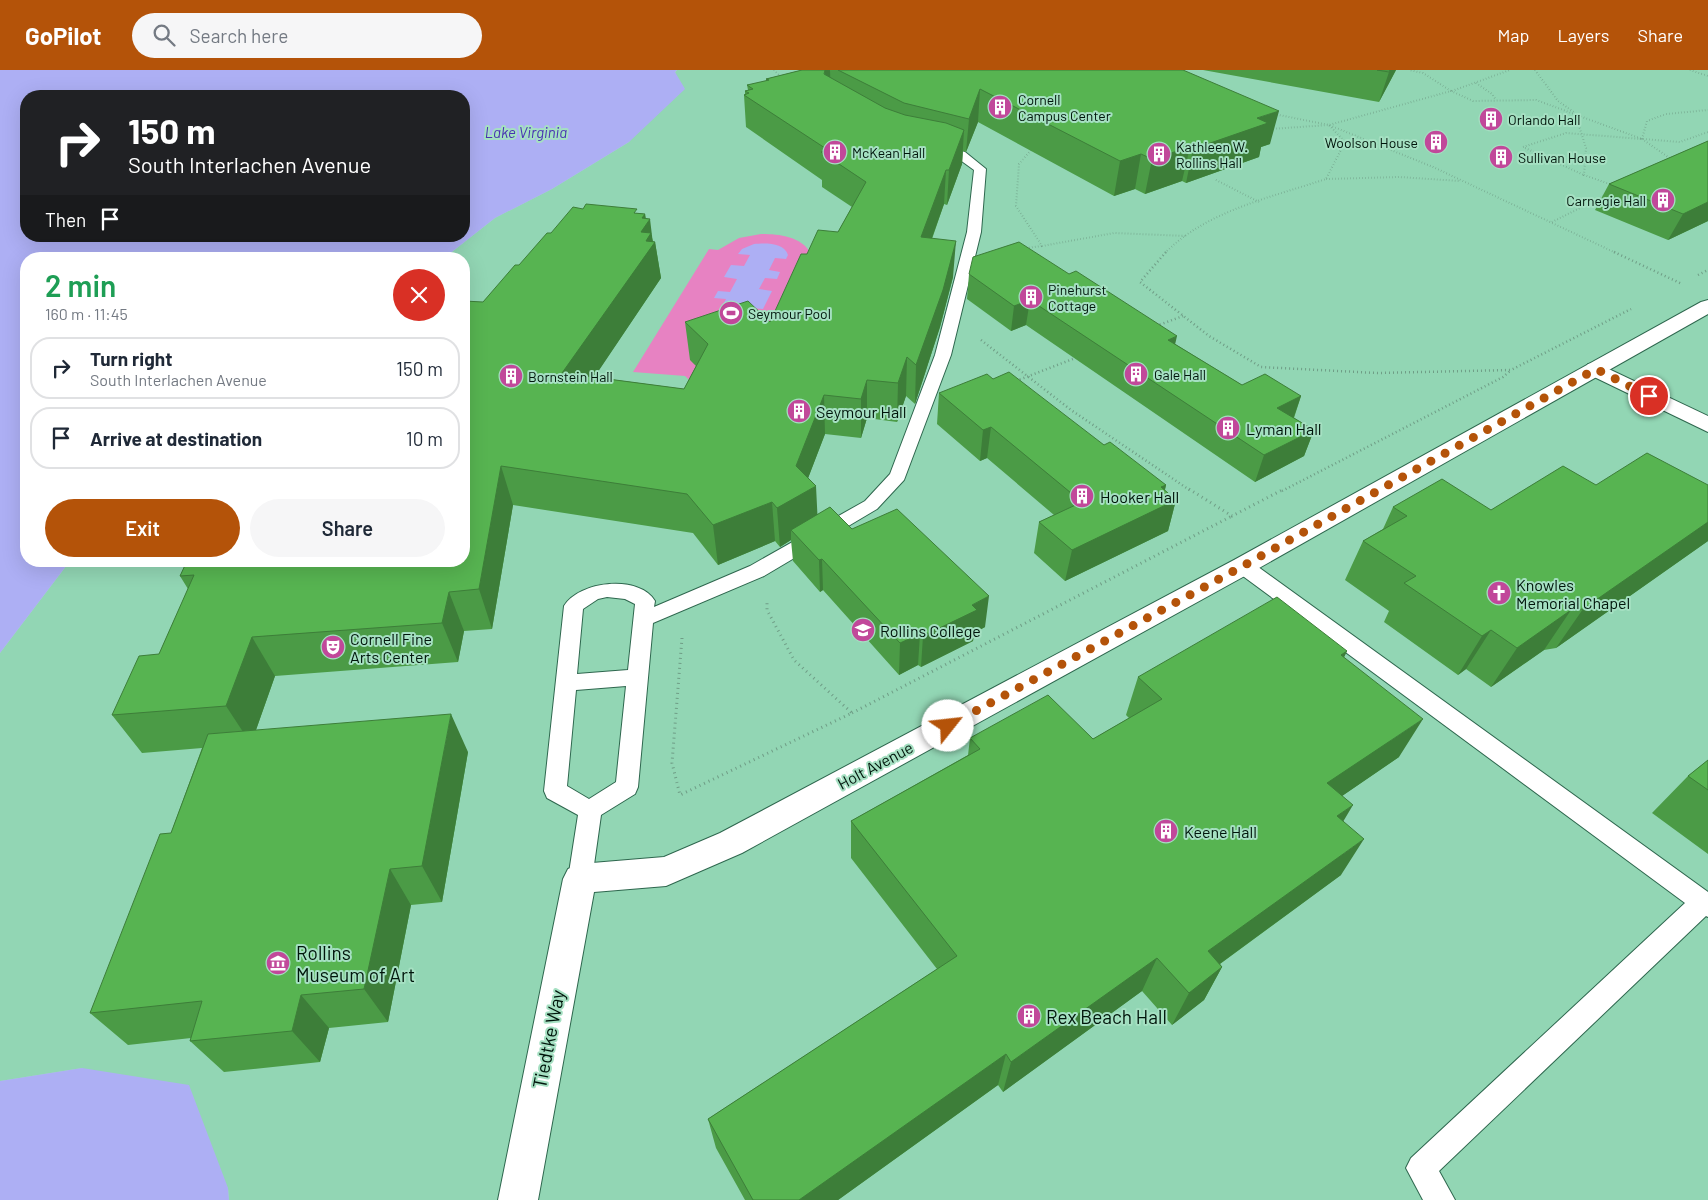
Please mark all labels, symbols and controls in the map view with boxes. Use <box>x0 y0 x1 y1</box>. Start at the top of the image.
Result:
search box <box>132 13 482 58</box>
text: GoPilot <box>25 21 102 50</box>
icon: search <box>150 21 178 49</box>
text: Search here <box>190 24 288 47</box>
text: Map <box>1497 24 1529 46</box>
text: Layers <box>1557 24 1610 46</box>
text: Share <box>1638 24 1683 46</box>
place label: Cornell Campus Center <box>1018 91 1111 124</box>
building icon: Cornell Campus Center <box>987 94 1013 120</box>
building icon: Orlando Hall <box>1478 106 1504 132</box>
text: 150 m <box>128 109 215 151</box>
icon: right <box>45 110 110 175</box>
place label: Orlando Hall <box>1508 111 1580 128</box>
water label: Lake Virginia <box>485 123 567 141</box>
building icon: Woolson House <box>1423 129 1449 155</box>
place label: Woolson House <box>1325 134 1418 151</box>
place label: Kathleen W. Rollins Hall <box>1176 138 1248 171</box>
building icon: McKean Hall <box>822 139 848 165</box>
building icon: Kathleen W. Rollins Hall <box>1146 141 1172 167</box>
place label: McKean Hall <box>852 144 925 161</box>
building icon: Sullivan House <box>1488 144 1514 170</box>
place label: Sullivan House <box>1518 149 1606 166</box>
text: South Interlachen Avenue <box>128 151 371 177</box>
building icon: Carnegie Hall <box>1650 187 1676 213</box>
place label: Carnegie Hall <box>1566 192 1646 209</box>
icon: arrive <box>96 205 124 233</box>
text: Then <box>45 208 86 231</box>
text: 2 min <box>45 267 116 303</box>
button: close <box>393 269 445 321</box>
place label: Pinehurst Cottage <box>1048 281 1107 314</box>
building icon: Pinehurst Cottage <box>1018 284 1044 310</box>
sports icon: Seymour Pool <box>718 300 744 326</box>
text: 160 m · 11:45 <box>45 304 128 323</box>
place label: Seymour Pool <box>748 305 831 322</box>
text: Turn right <box>90 347 172 370</box>
icon: right <box>47 354 75 382</box>
text: 150 m <box>396 357 443 380</box>
building icon: Gale Hall <box>1123 361 1149 387</box>
building icon: Bornstein Hall <box>498 363 524 389</box>
place label: Gale Hall <box>1154 366 1206 383</box>
place label: Bornstein Hall <box>528 368 613 385</box>
text: South Interlachen Avenue <box>90 370 267 389</box>
pin <box>1628 375 1670 417</box>
icon: arrive <box>1635 382 1663 410</box>
building icon: Seymour Hall <box>786 398 812 424</box>
place label: Seymour Hall <box>816 402 906 421</box>
building icon: Lyman Hall <box>1215 415 1241 441</box>
place label: Lyman Hall <box>1246 419 1322 438</box>
icon: arrive <box>47 424 75 452</box>
text: Arrive at destination <box>90 427 262 450</box>
text: 10 m <box>406 427 443 450</box>
building icon: Hooker Hall <box>1069 483 1095 509</box>
place label: Hooker Hall <box>1100 487 1179 506</box>
button: Exit <box>45 499 240 557</box>
button: Share <box>250 499 445 557</box>
place label: Knowles Memorial Chapel <box>1516 575 1630 612</box>
church icon: Knowles Memorial Chapel <box>1486 580 1512 606</box>
school or university icon: Rollins College <box>850 617 876 643</box>
place label: Rollins College <box>880 621 981 640</box>
place label: Cornell Fine Arts Center <box>350 629 432 666</box>
theatre icon: Cornell Fine Arts Center <box>320 634 346 660</box>
position arrow <box>921 699 973 751</box>
street label: Holt Avenue <box>834 737 916 793</box>
building icon: Keene Hall <box>1153 818 1179 844</box>
place label: Keene Hall <box>1184 822 1257 841</box>
place label: Rollins Museum of Art <box>296 941 415 986</box>
museum icon: Rollins Museum of Art <box>265 950 291 976</box>
street label: Tiedtke Way <box>527 987 569 1090</box>
building icon: Rex Beach Hall <box>1016 1003 1042 1029</box>
place label: Rex Beach Hall <box>1046 1005 1167 1028</box>

